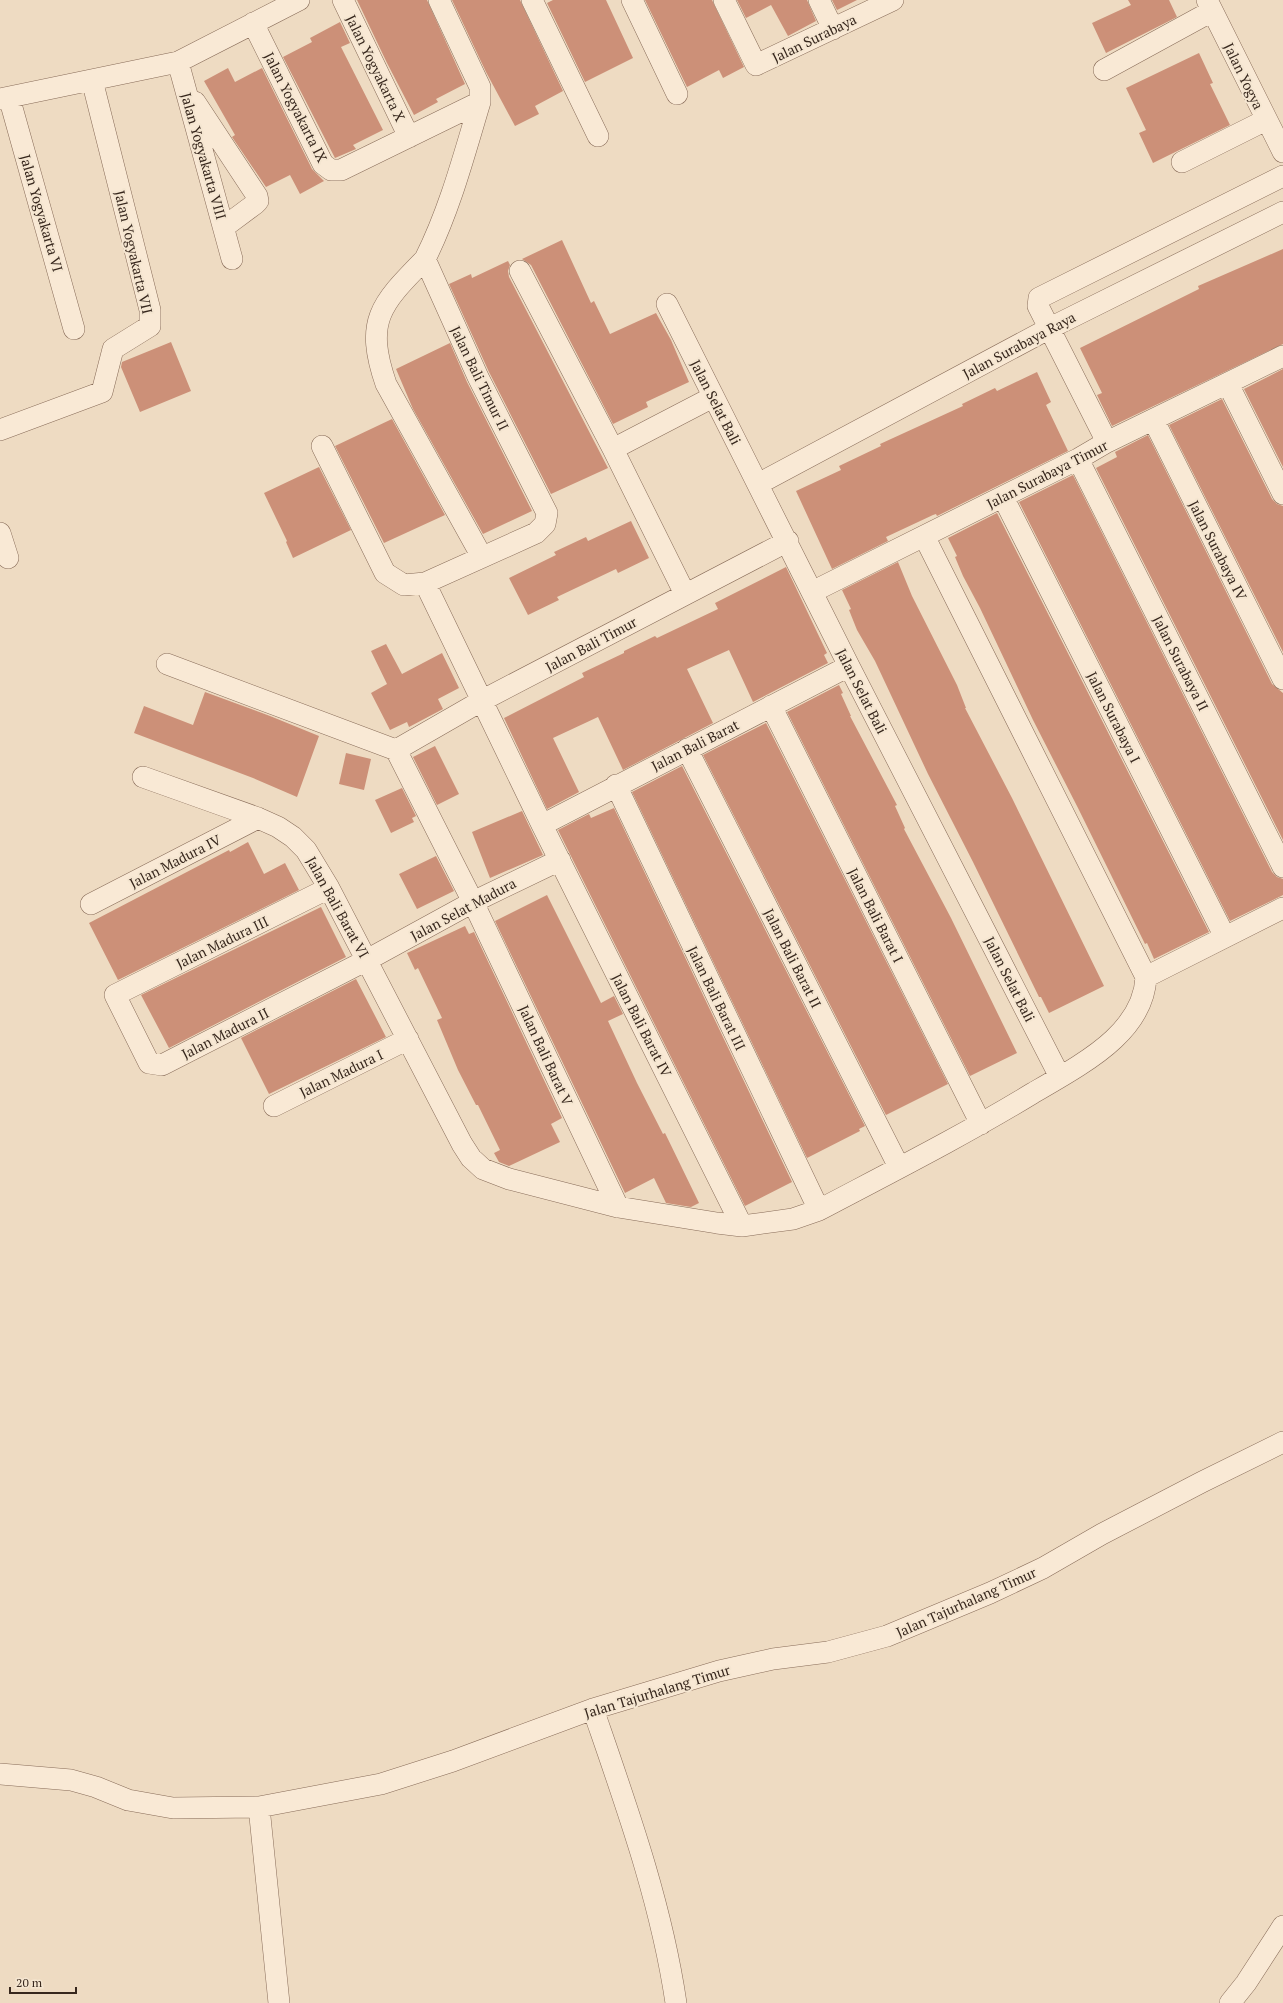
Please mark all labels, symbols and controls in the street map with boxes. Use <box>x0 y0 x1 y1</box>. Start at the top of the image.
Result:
street label: Jalan Surabaya <box>769 9 859 67</box>
street label: Jalan Yogyakarta X <box>342 11 410 125</box>
street label: Jalan Yogya <box>1220 40 1268 112</box>
street label: Jalan Yogyakarta IX <box>260 49 332 166</box>
street label: Jalan Yogyakarta VIII <box>177 90 231 222</box>
street label: Jalan Yogyakarta VI <box>16 152 68 274</box>
street label: Jalan Yogyakarta VII <box>111 188 157 316</box>
street label: Jalan Surabaya Raya <box>959 307 1079 383</box>
street label: Jalan Bali Timur II <box>446 323 514 433</box>
street label: Jalan Selat Bali <box>686 356 746 448</box>
street label: Jalan Surabaya Timur <box>983 435 1111 513</box>
street label: Jalan Surabaya IV <box>1185 497 1252 604</box>
street label: Jalan Bali Timur <box>542 612 640 676</box>
street label: Jalan Surabaya II <box>1149 612 1213 714</box>
street label: Jalan Selat Bali <box>832 645 892 737</box>
street label: Jalan Surabaya I <box>1083 668 1145 766</box>
street label: Jalan Bali Barat <box>648 714 743 775</box>
street label: Jalan Madura IV <box>126 830 224 892</box>
street label: Jalan Bali Barat VI <box>302 853 374 961</box>
street label: Jalan Bali Barat I <box>844 864 908 966</box>
street label: Jalan Selat Madura <box>407 873 519 945</box>
street label: Jalan Bali Barat II <box>760 905 826 1011</box>
street label: Jalan Madura III <box>173 911 271 973</box>
street label: Jalan Selat Bali <box>980 933 1040 1025</box>
street label: Jalan Bali Barat III <box>684 943 751 1053</box>
street label: Jalan Bali Barat IV <box>608 970 676 1080</box>
street label: Jalan Bali Barat V <box>515 1002 578 1108</box>
street label: Jalan Madura II <box>178 1003 272 1063</box>
street label: Jalan Madura I <box>296 1045 386 1101</box>
street label: Jalan Tajurhalang Timur <box>893 1562 1040 1642</box>
street label: Jalan Tajurhalang Timur <box>582 1660 733 1722</box>
scale bar <box>10 1969 76 1995</box>
text: 20 m <box>16 1975 43 1990</box>

